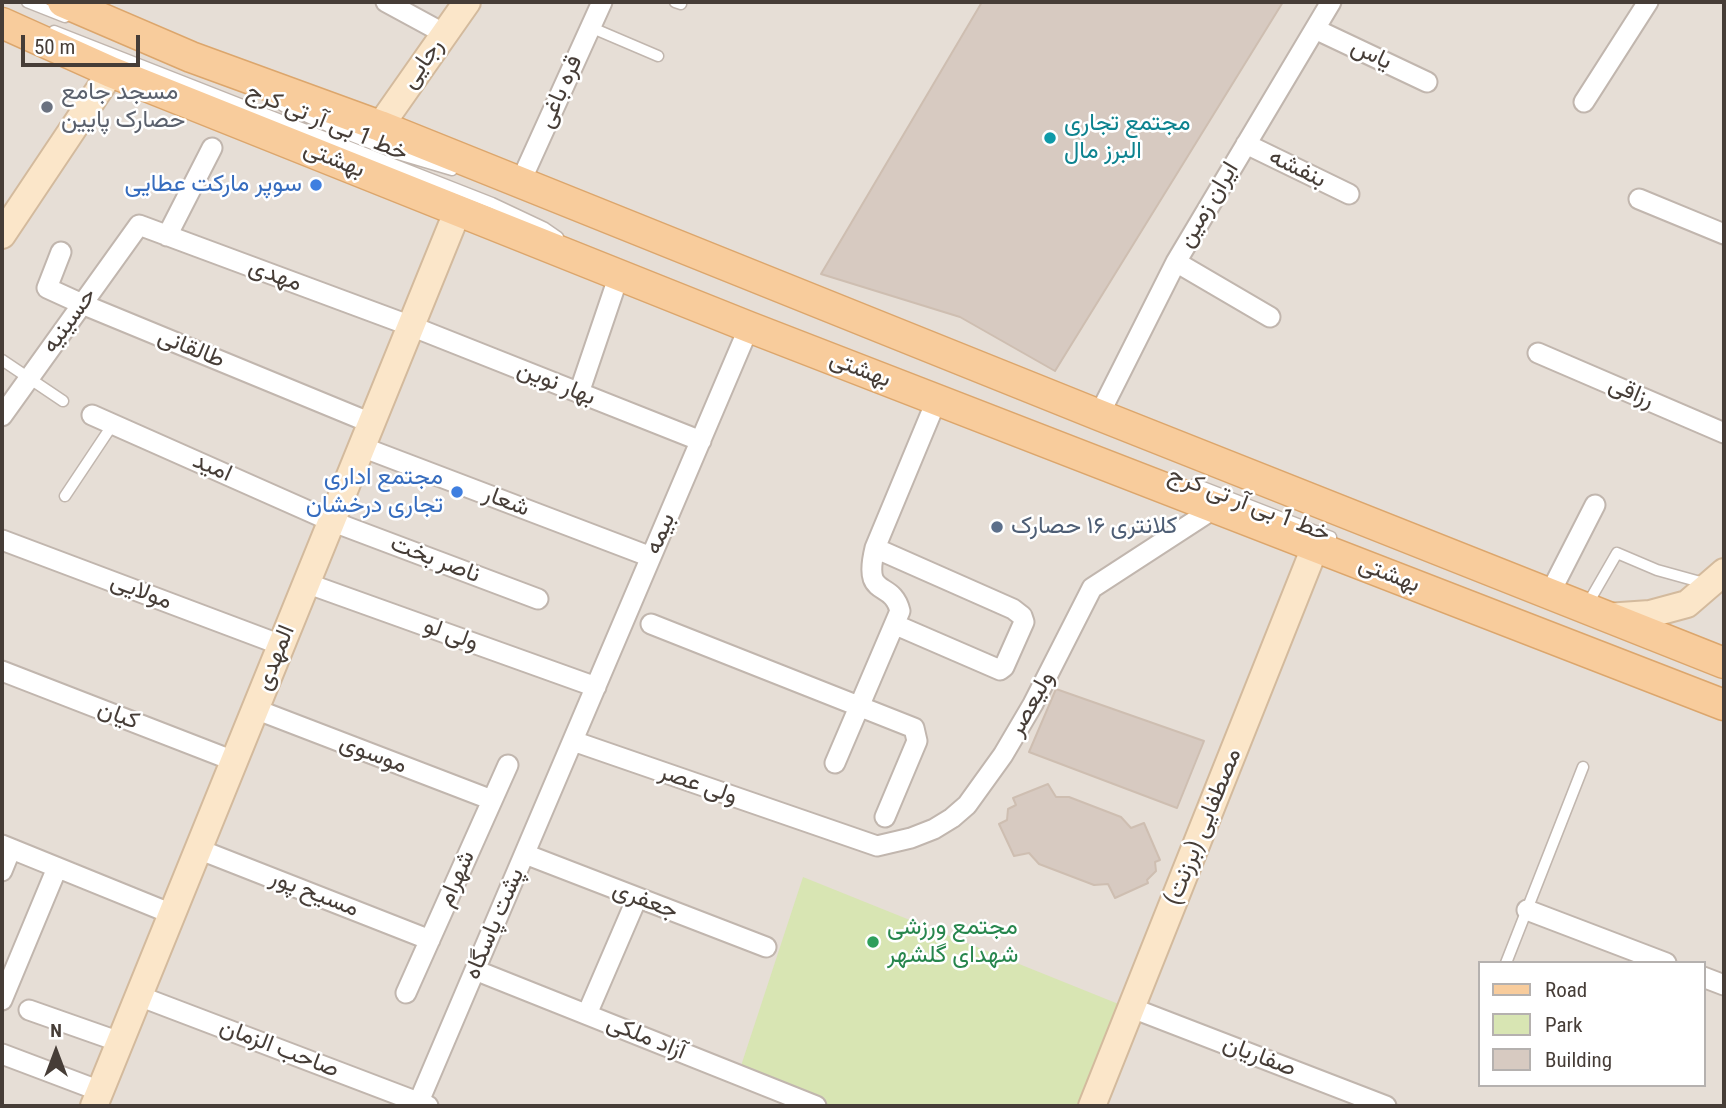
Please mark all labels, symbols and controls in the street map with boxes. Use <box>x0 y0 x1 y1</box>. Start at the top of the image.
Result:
scale bar <box>24 21 144 65</box>
street label: رجایی <box>395 33 451 95</box>
street label: یاس <box>1346 33 1396 77</box>
text: 50 m <box>34 35 75 59</box>
street label: قره باغی <box>532 51 590 133</box>
street label: خط 1 بی آر تی کرج <box>242 78 412 168</box>
place label: مسجد جامع حصارک پایین <box>61 79 185 135</box>
marker: مسجد جامع حصارک پایین <box>39 99 55 115</box>
place label: مجتمع تجاری البرز مال <box>1064 110 1191 166</box>
marker: مجتمع تجاری البرز مال <box>1042 130 1058 146</box>
street label: بهشتی <box>299 135 369 185</box>
street label: بنفشه <box>1264 143 1330 195</box>
street label: ایران زمین <box>1172 157 1246 253</box>
place label: سوپر مارکت عطایی <box>124 171 302 199</box>
marker: سوپر مارکت عطایی <box>308 177 324 193</box>
street label: مهدی <box>244 253 306 299</box>
street label: حسینیه <box>37 282 103 360</box>
street label: طالقانی <box>153 323 229 375</box>
street label: بهشتی <box>825 345 895 395</box>
street label: بهار نوین <box>513 355 599 413</box>
street label: رزاقی <box>1604 371 1658 415</box>
street label: امید <box>188 447 236 489</box>
street label: خط 1 بی آر تی کرج <box>1164 461 1334 549</box>
place label: مجتمع اداری تجاری درخشان <box>306 464 443 520</box>
street label: شعار <box>479 480 533 524</box>
marker: مجتمع اداری تجاری درخشان <box>449 484 465 500</box>
street label: بیمه <box>640 509 682 559</box>
place label: کلانتری ۱۶ حصارک <box>1011 513 1177 541</box>
marker: کلانتری ۱۶ حصارک <box>989 519 1005 535</box>
street label: ناصر بخت <box>386 530 484 590</box>
street label: بهشتی <box>1354 550 1424 600</box>
street label: مولایی <box>106 567 176 617</box>
street label: ولی لو <box>420 612 482 658</box>
street label: المهدی <box>250 621 302 695</box>
street label: ولیعصر <box>1002 666 1062 742</box>
street label: کیان <box>93 695 143 737</box>
street label: موسوی <box>335 729 411 781</box>
street label: مصطفایی (برزنت) <box>1159 744 1249 910</box>
street label: ولی عصر <box>655 758 741 812</box>
street label: شهرام <box>432 846 482 912</box>
street label: مسیح پور <box>266 864 362 924</box>
street label: پشت پاسگاه <box>459 864 531 984</box>
street label: جعفری <box>608 875 682 927</box>
place label: مجتمع ورزشی شهدای گلشهر <box>887 914 1018 970</box>
marker: مجتمع ورزشی شهدای گلشهر <box>865 934 881 950</box>
legend <box>1478 961 1705 1087</box>
text: Road <box>1545 978 1587 1002</box>
street label: آزاد ملکی <box>602 1009 690 1067</box>
street label: صاحب الزمان <box>215 1013 343 1085</box>
text: Park <box>1545 1013 1582 1037</box>
north arrow <box>21 1017 91 1087</box>
text: N <box>50 1019 62 1042</box>
street label: صفاریان <box>1218 1030 1300 1084</box>
text: Building <box>1545 1048 1612 1072</box>

